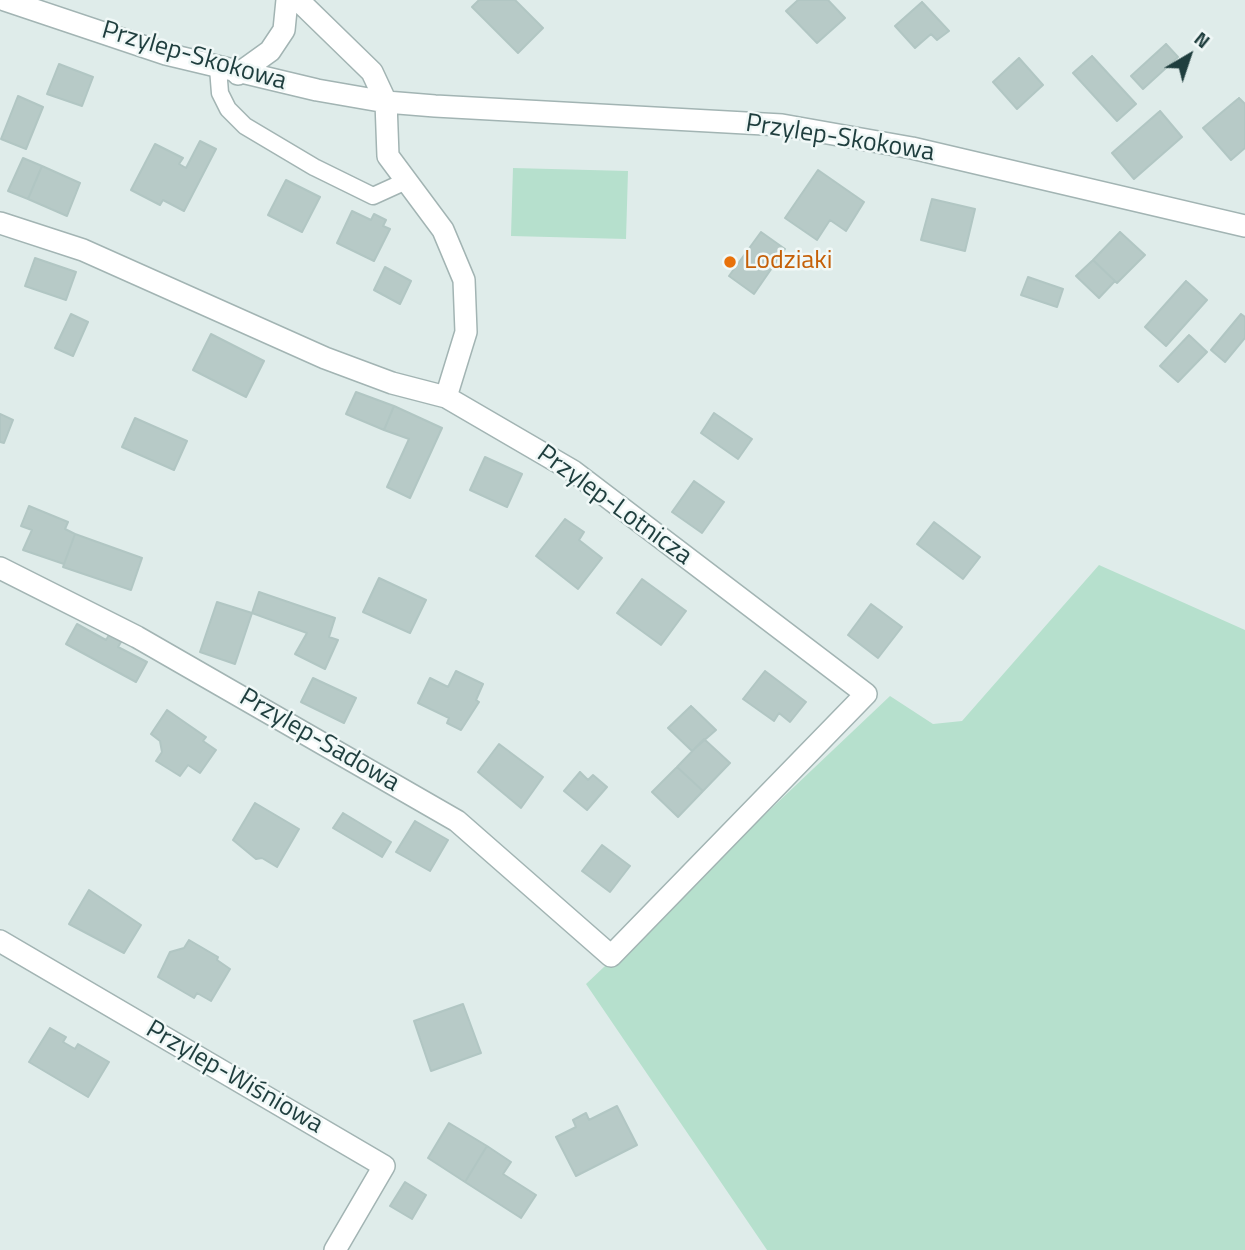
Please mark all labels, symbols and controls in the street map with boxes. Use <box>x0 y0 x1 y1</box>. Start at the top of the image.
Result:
street label: Przylep-Skokowa <box>98 16 290 98</box>
north arrow <box>1154 21 1224 91</box>
text: N <box>1188 24 1217 55</box>
street label: Przylep-Skokowa <box>743 109 937 169</box>
place label: Lodziaki <box>744 246 833 278</box>
marker: Lodziaki <box>722 254 738 270</box>
street label: Przylep-Lotnicza <box>530 439 698 573</box>
street label: Przylep-Sadowa <box>233 683 405 799</box>
street label: Przylep-Wiśniowa <box>140 1015 328 1141</box>

